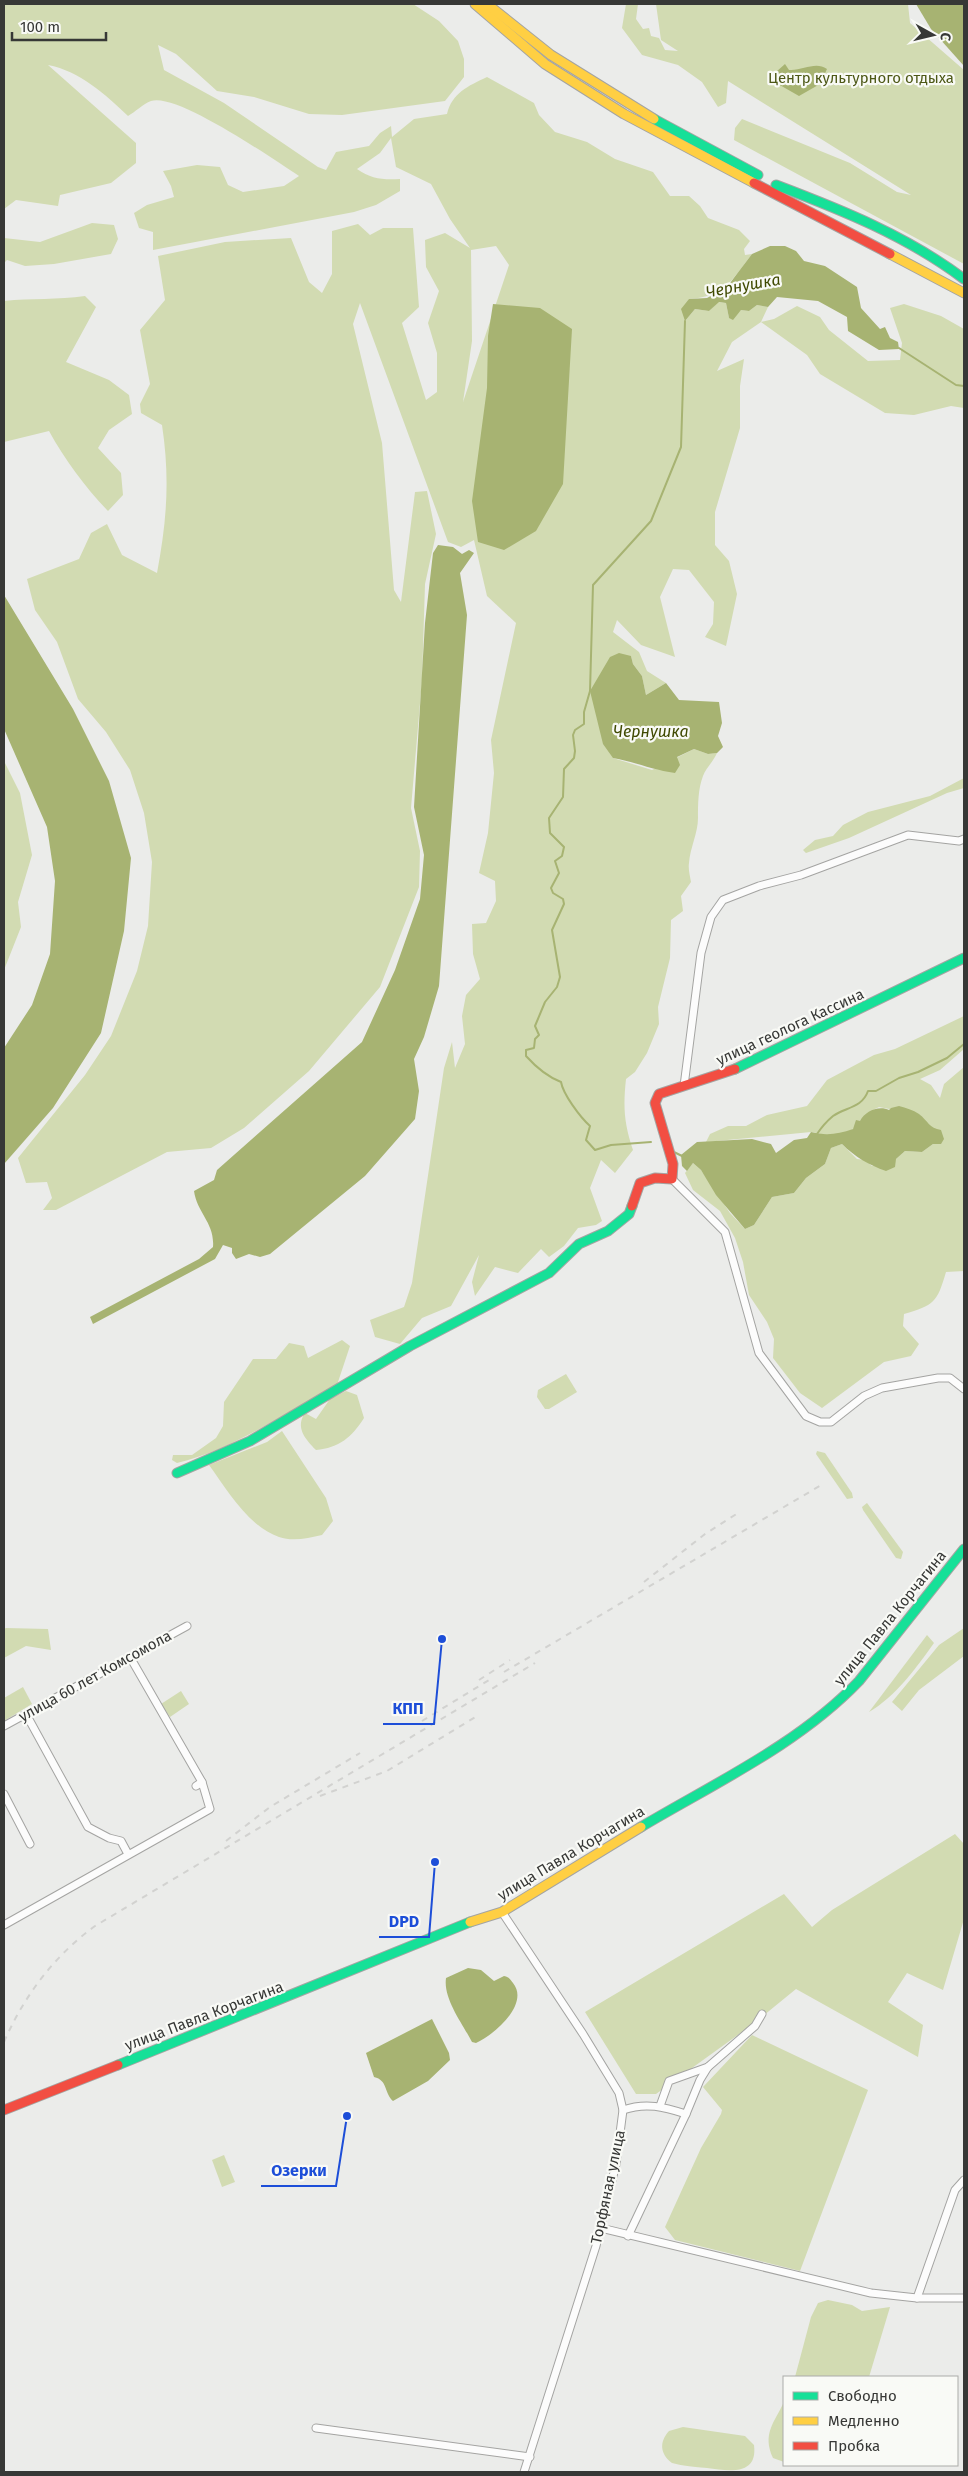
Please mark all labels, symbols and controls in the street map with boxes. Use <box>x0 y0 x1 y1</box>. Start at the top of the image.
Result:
scale bar <box>12 10 106 42</box>
north arrow <box>908 10 958 60</box>
text: 100 m <box>20 18 60 36</box>
text: С <box>936 32 954 42</box>
park label: Центр культурного отдыха <box>768 69 954 87</box>
water label: Чернушка <box>704 270 782 301</box>
water label: Чернушка <box>613 722 689 741</box>
street label: улица геолога Кассина <box>713 985 867 1069</box>
street label: улица Павла Корчагина <box>830 1547 950 1689</box>
street label: улица 60 лет Комсомола <box>15 1626 175 1726</box>
callout: КПП <box>383 1693 434 1724</box>
text: КПП <box>392 1699 424 1718</box>
street label: улица Павла Корчагина <box>494 1802 648 1904</box>
callout: DPD <box>379 1906 429 1937</box>
text: DPD <box>389 1912 419 1931</box>
street label: улица Павла Корчагина <box>122 1977 286 2055</box>
street label: Торфяная улица <box>587 2128 629 2246</box>
callout: Озерки <box>261 2155 336 2186</box>
text: Озерки <box>271 2161 327 2180</box>
legend <box>783 2376 958 2466</box>
text: Свободно <box>828 2387 897 2405</box>
text: Медленно <box>828 2412 900 2430</box>
text: Пробка <box>828 2437 880 2455</box>

